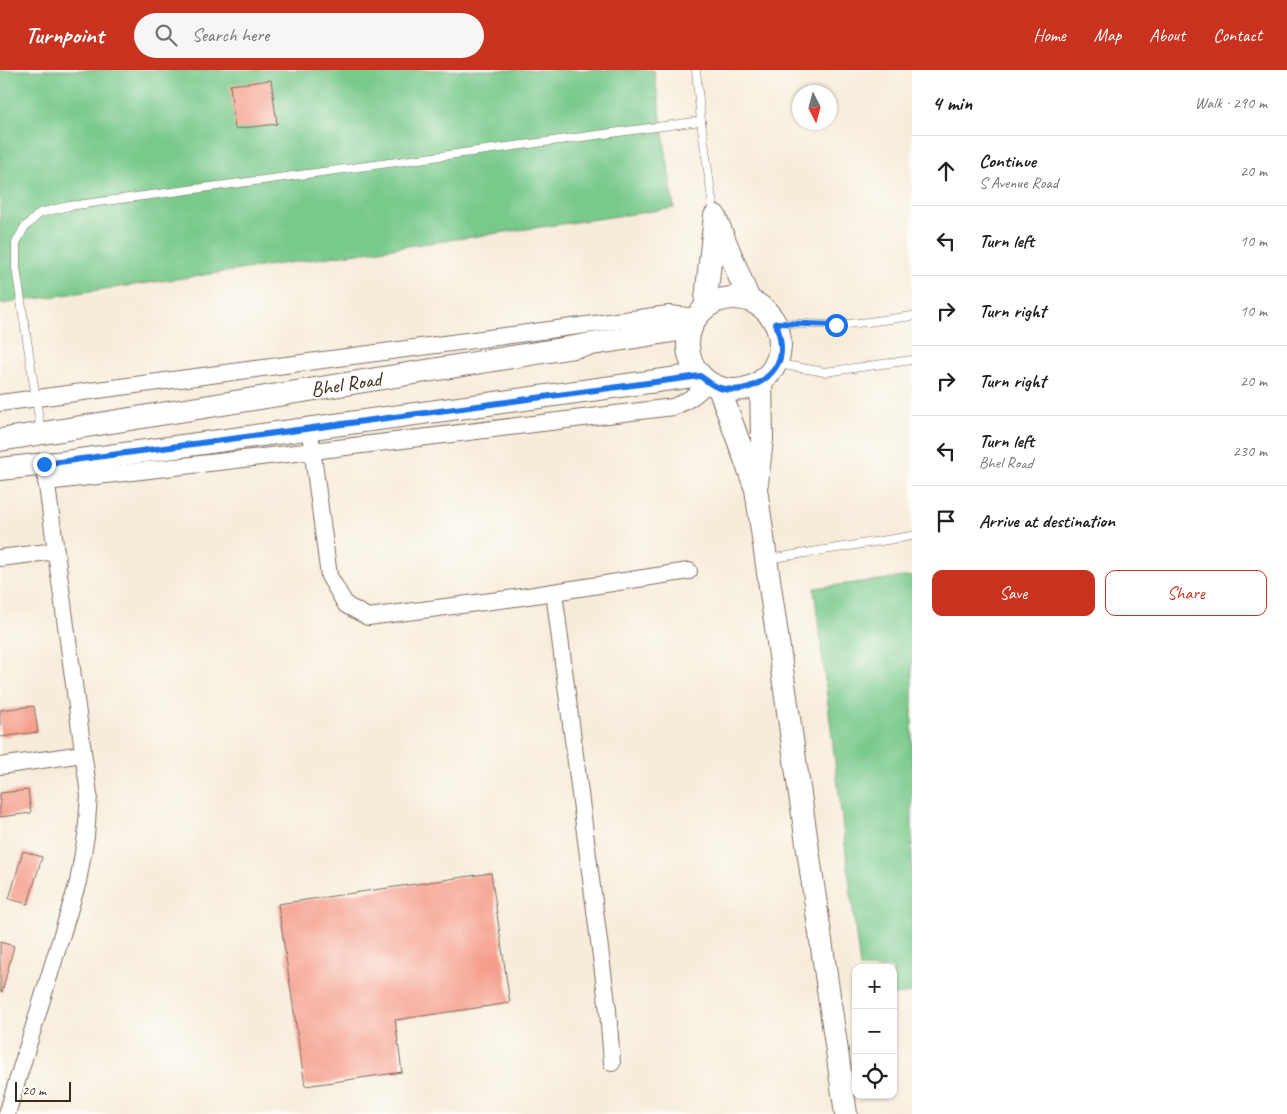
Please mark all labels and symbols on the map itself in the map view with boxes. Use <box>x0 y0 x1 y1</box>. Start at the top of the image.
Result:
north arrow <box>792 85 837 130</box>
route start <box>825 314 848 337</box>
street label: Bhel Road <box>309 365 386 402</box>
route end <box>33 453 56 476</box>
scale bar <box>15 1079 71 1102</box>

